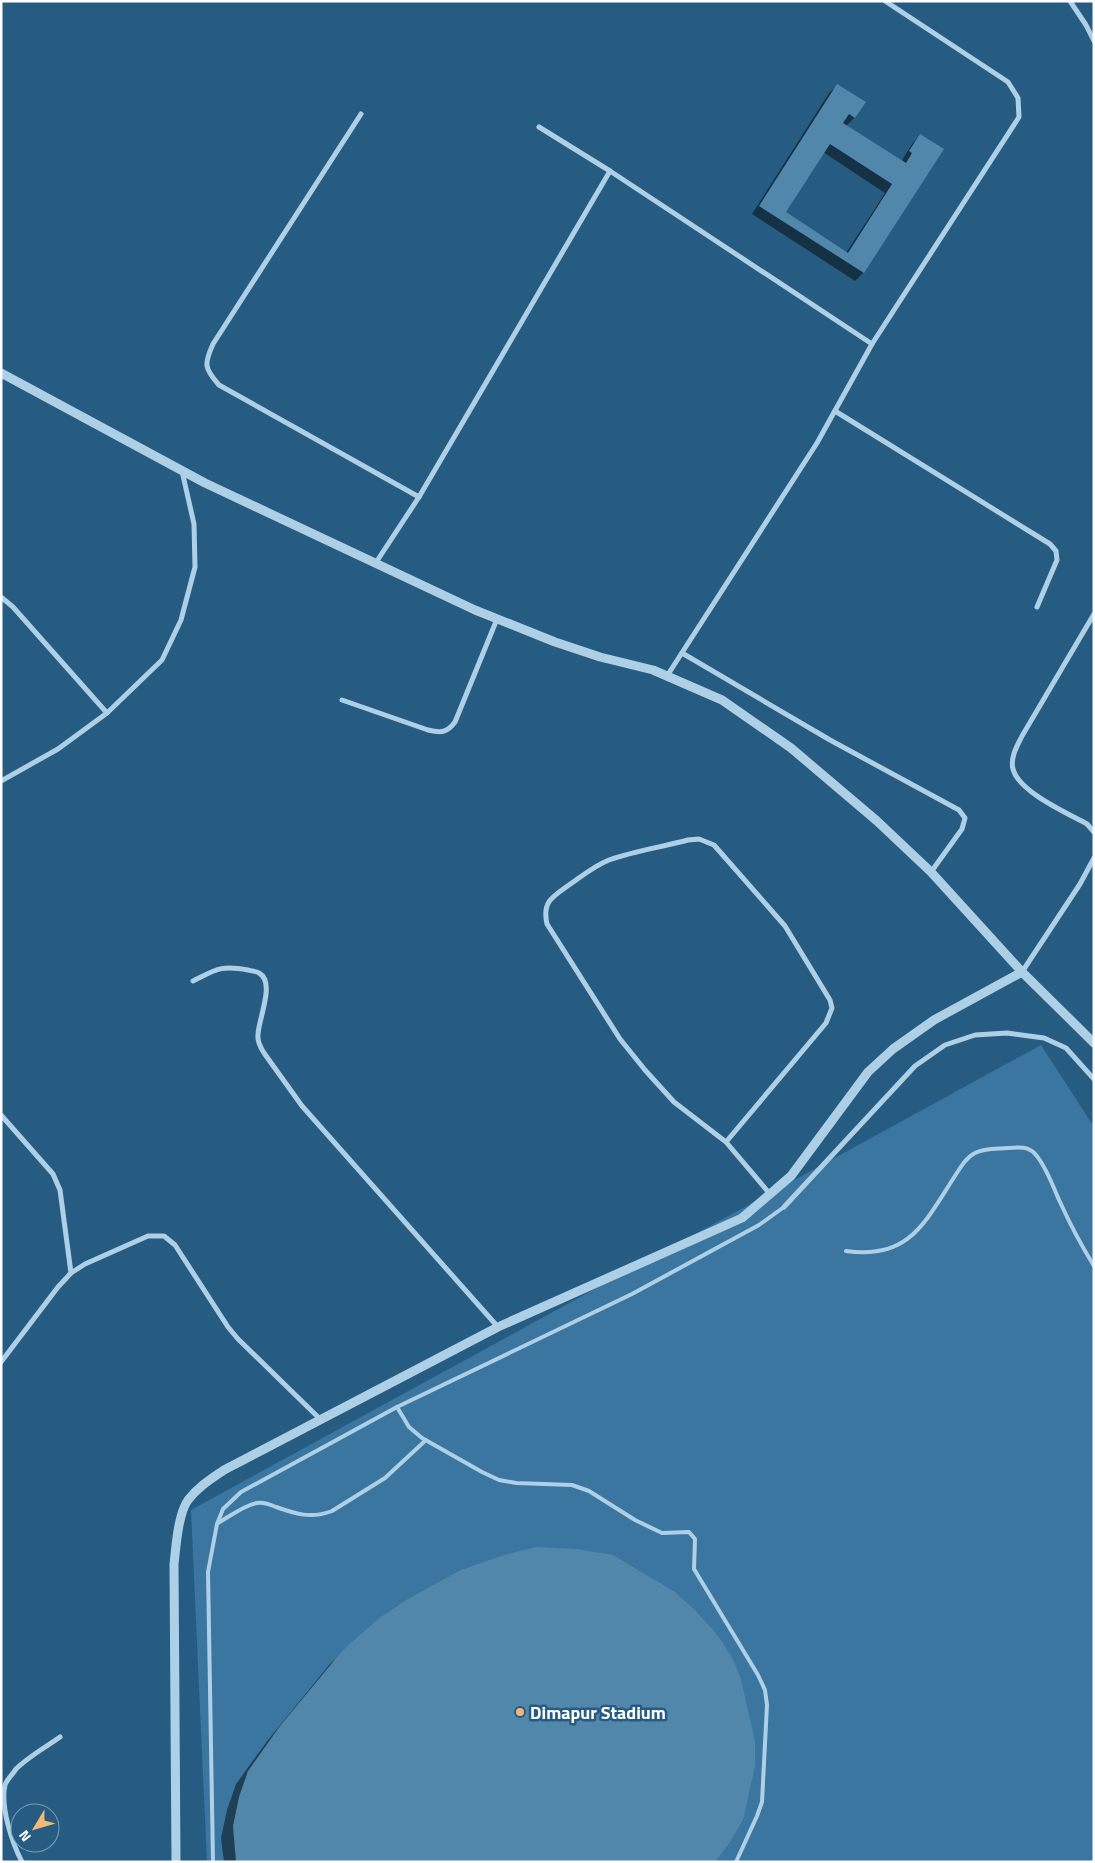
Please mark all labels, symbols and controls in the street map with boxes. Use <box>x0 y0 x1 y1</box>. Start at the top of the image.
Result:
place label: Dimapur Stadium <box>530 1699 666 1726</box>
marker: Dimapur Stadium <box>514 1706 526 1718</box>
north arrow <box>10 1803 60 1853</box>
text: N <box>13 1826 36 1847</box>

